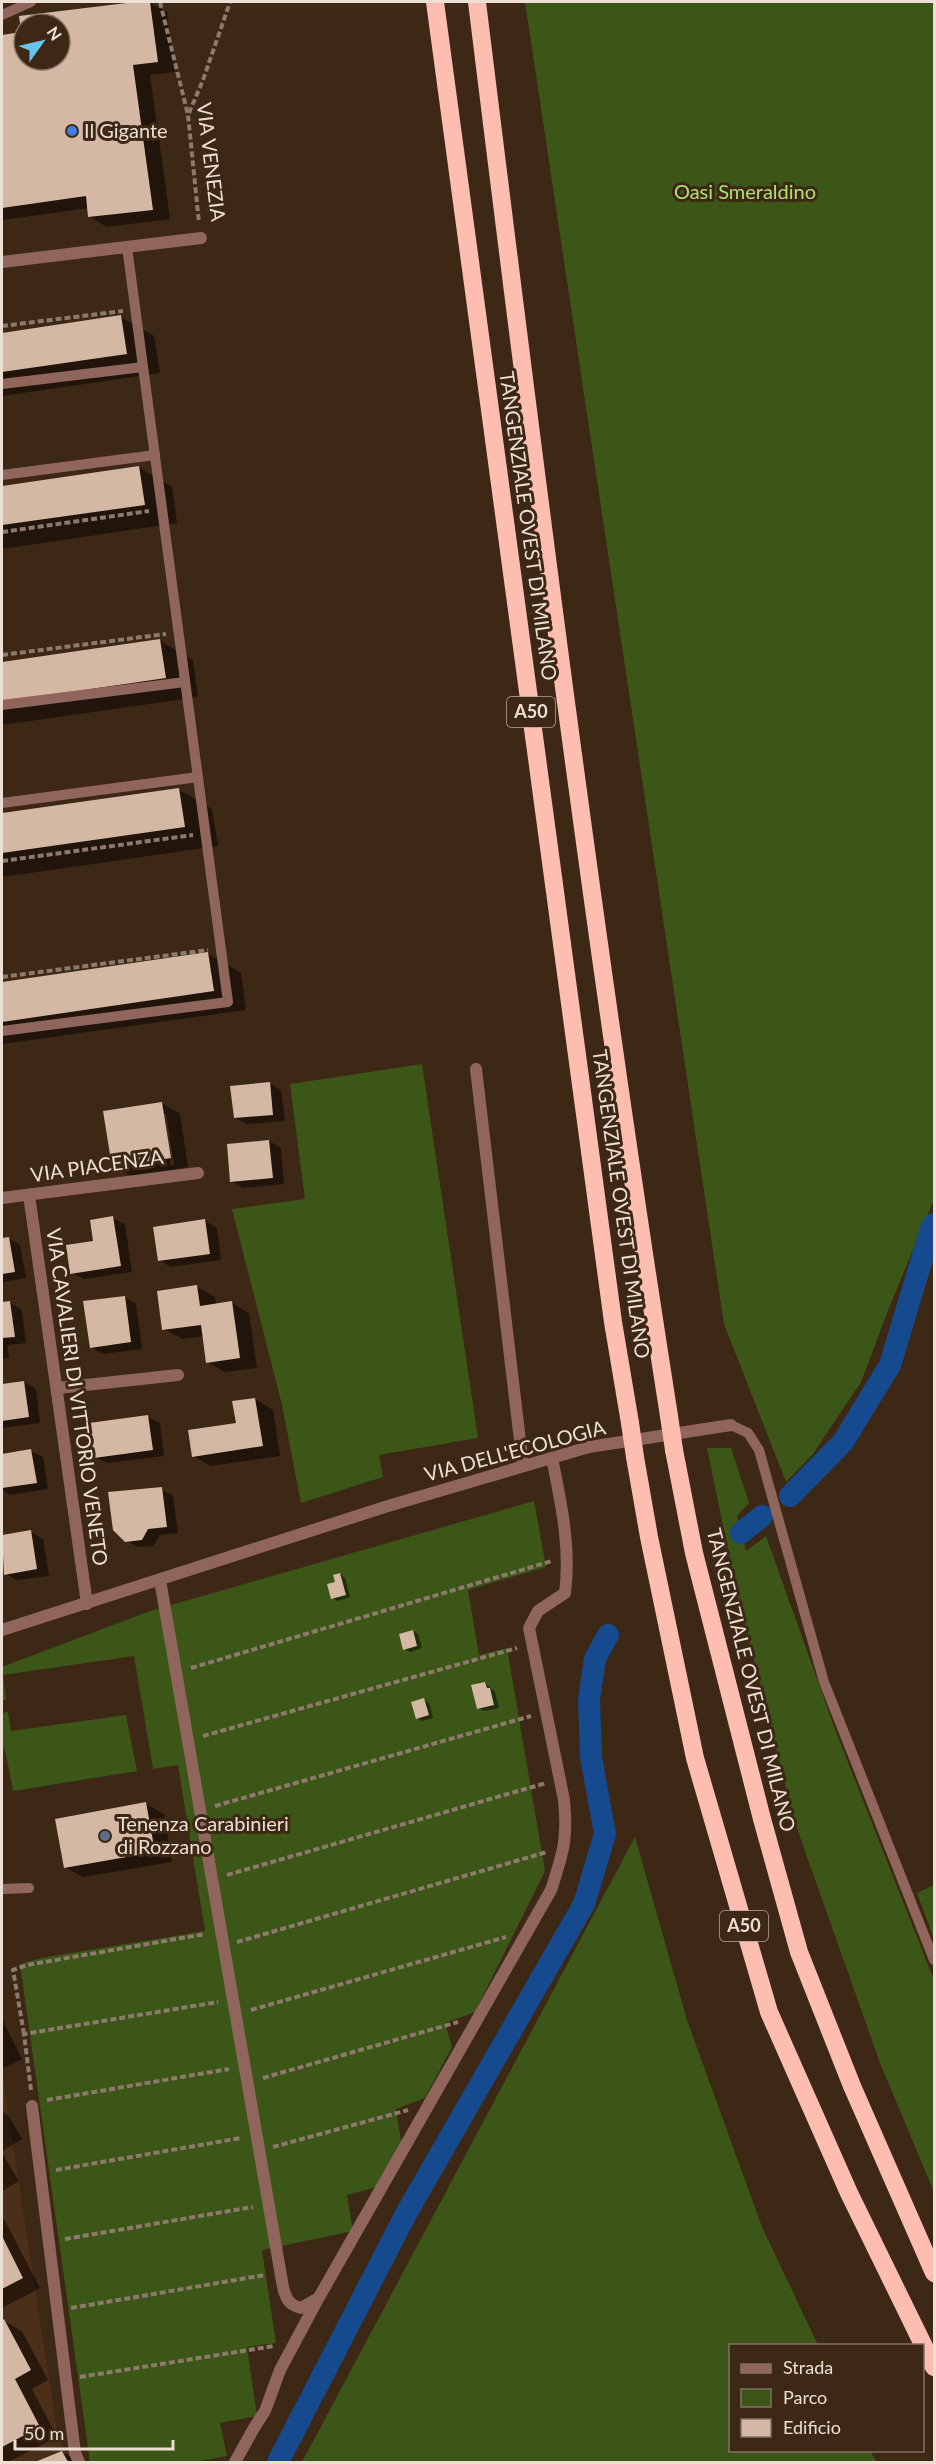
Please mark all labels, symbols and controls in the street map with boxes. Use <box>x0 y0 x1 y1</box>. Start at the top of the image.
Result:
north arrow <box>12 12 72 72</box>
text: N <box>44 23 66 44</box>
street label: VIA VENEZIA <box>193 101 231 223</box>
place label: Il Gigante <box>84 118 168 142</box>
marker: Il Gigante <box>65 124 79 138</box>
park label: Oasi Smeraldino <box>674 179 816 203</box>
street label: TANGENZIALE OVEST DI MILANO <box>495 370 563 682</box>
road number: A50 <box>507 697 555 727</box>
street label: TANGENZIALE OVEST DI MILANO <box>588 1048 656 1360</box>
street label: VIA PIACENZA <box>29 1144 165 1186</box>
street label: VIA CAVALIERI DI VITTORIO VENETO <box>42 1227 114 1567</box>
street label: VIA DELL'ECOLOGIA <box>422 1414 608 1486</box>
street label: TANGENZIALE OVEST DI MILANO <box>703 1526 801 1834</box>
place label: Tenenza Carabinieri di Rozzano <box>117 1811 289 1858</box>
marker: Tenenza Carabinieri di Rozzano <box>98 1829 112 1843</box>
road number: A50 <box>720 1911 768 1941</box>
legend <box>729 2344 924 2452</box>
text: Strada <box>783 2356 833 2378</box>
text: Parco <box>783 2386 827 2408</box>
scale bar <box>15 2413 172 2451</box>
text: Edificio <box>783 2416 841 2438</box>
text: 50 m <box>24 2422 64 2444</box>

